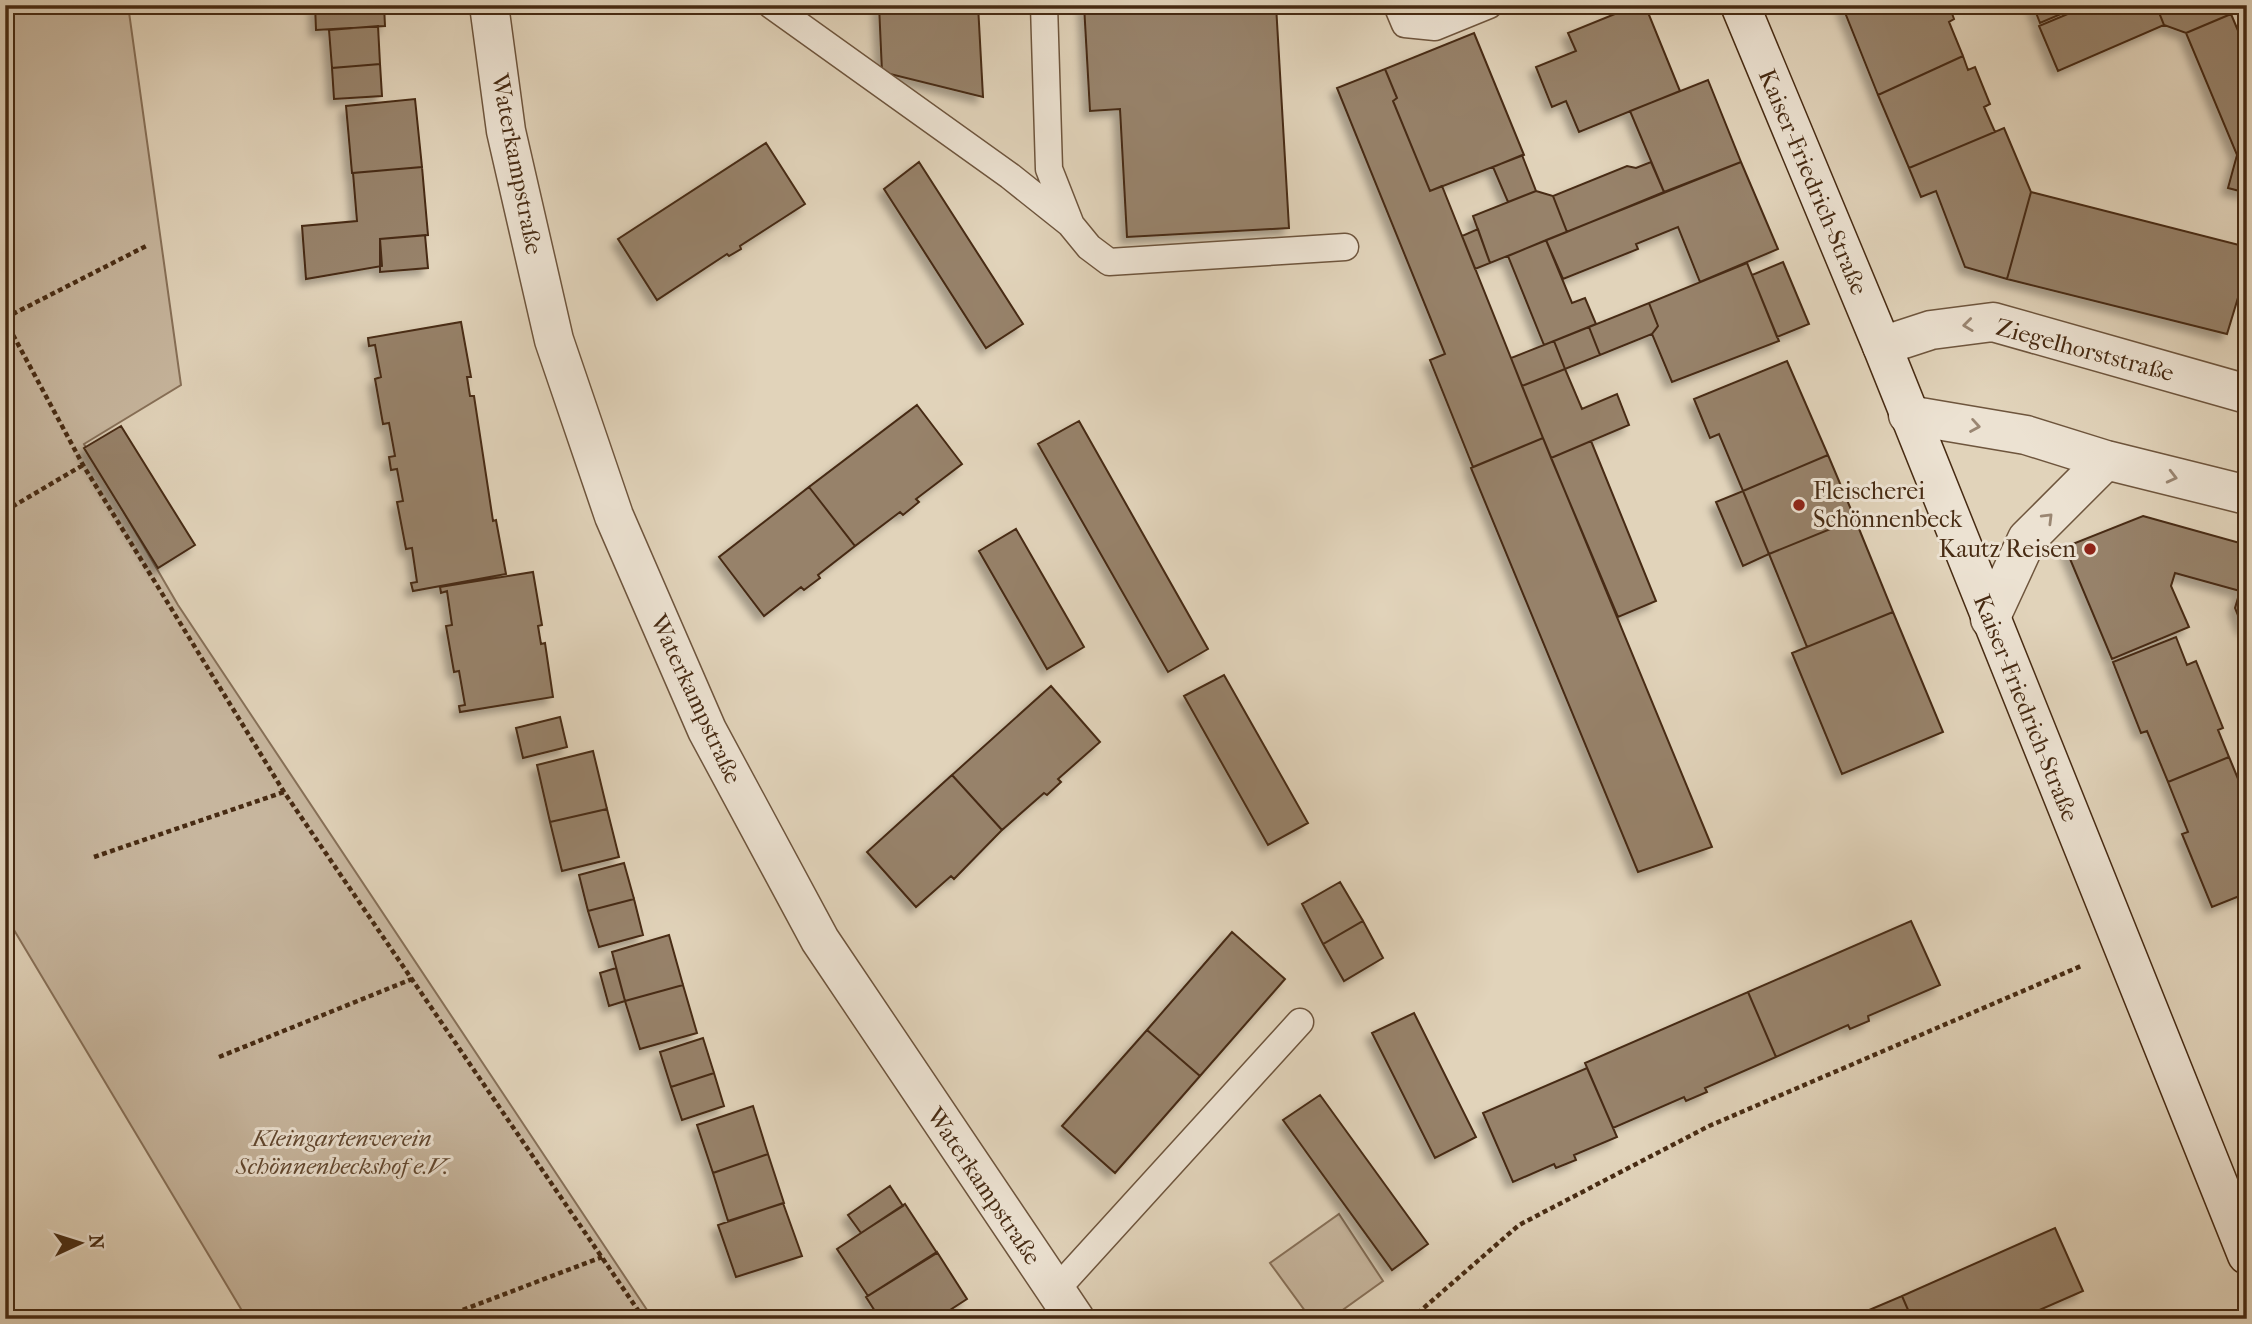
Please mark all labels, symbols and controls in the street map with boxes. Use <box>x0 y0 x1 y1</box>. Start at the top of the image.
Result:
street label: Kaiser-Friedrich-Straße <box>1753 65 1873 299</box>
street label: Waterkampstraße <box>486 70 548 257</box>
street label: Ziegelhorststraße <box>1993 313 2177 387</box>
one-way arrow <box>1963 318 1974 333</box>
one-way arrow <box>1969 418 1981 433</box>
one-way arrow <box>2166 469 2178 483</box>
place label: Fleischerei Schönnenbeck <box>1813 477 1963 533</box>
marker: Fleischerei Schönnenbeck <box>1791 497 1807 513</box>
one-way arrow <box>2039 514 2052 527</box>
place label: Kautz Reisen <box>1939 535 2076 563</box>
marker: Kautz Reisen <box>2082 541 2098 557</box>
street label: Kaiser-Friedrich-Straße <box>1968 590 2084 826</box>
street label: Waterkampstraße <box>644 609 748 788</box>
street label: Waterkampstraße <box>921 1101 1047 1270</box>
park label: Kleingartenverein Schönnenbeckshof e.V. <box>235 1124 451 1180</box>
north arrow <box>46 1208 116 1278</box>
text: N <box>84 1234 107 1250</box>

